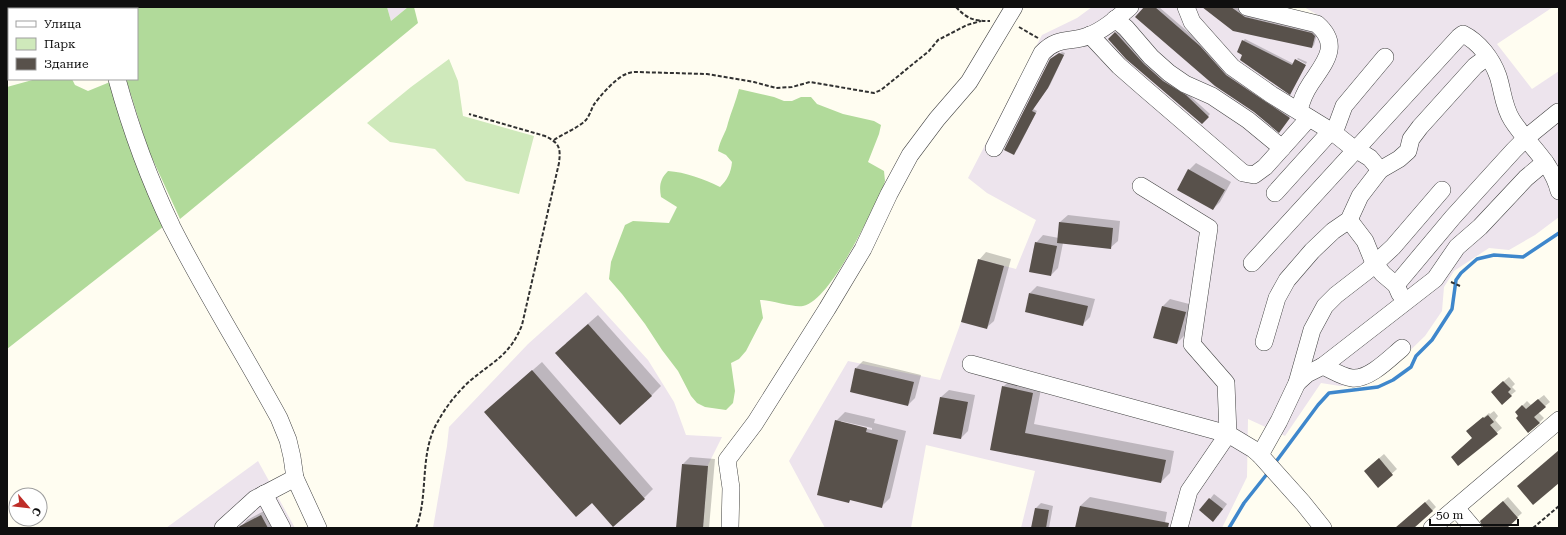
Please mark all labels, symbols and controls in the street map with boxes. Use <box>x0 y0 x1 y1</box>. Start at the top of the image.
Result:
legend <box>8 8 138 80</box>
text: Улица <box>44 17 82 31</box>
text: Парк <box>44 37 76 51</box>
text: Здание <box>44 57 89 71</box>
north arrow <box>8 487 48 527</box>
scale bar <box>1430 501 1518 527</box>
text: С <box>29 505 44 518</box>
text: 50 m <box>1436 508 1463 522</box>

